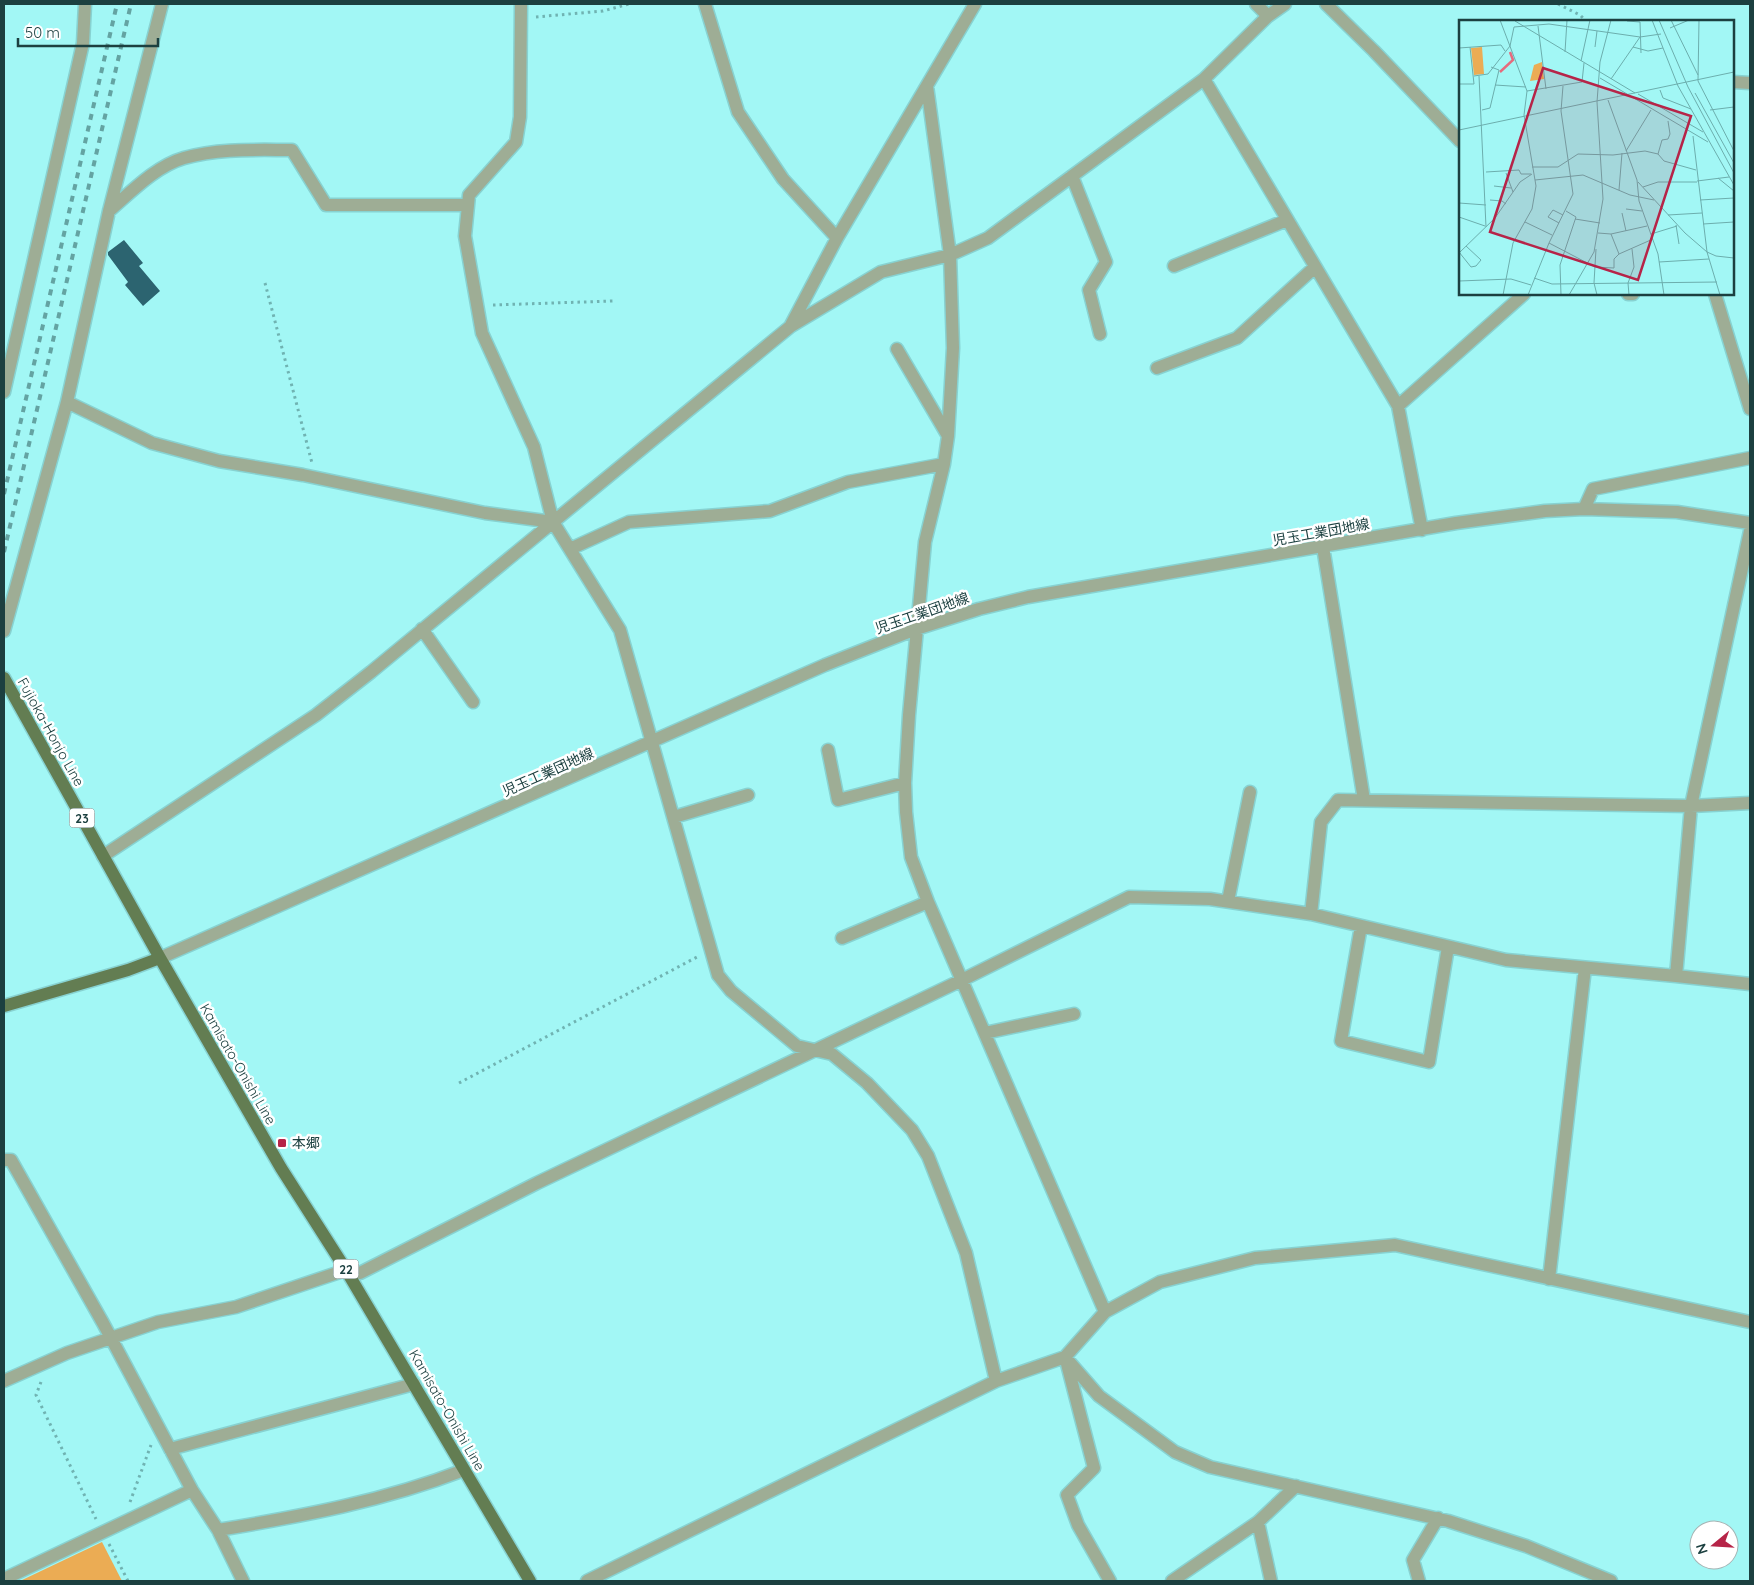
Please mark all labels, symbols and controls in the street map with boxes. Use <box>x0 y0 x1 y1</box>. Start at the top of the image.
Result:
scale bar <box>18 15 158 47</box>
inset map <box>1459 20 1734 295</box>
text: 50 m <box>25 23 60 42</box>
street label: 児玉工業団地線 <box>1271 515 1371 549</box>
street label: 児玉工業団地線 <box>873 589 971 637</box>
street label: Fujioka-Honjo Line <box>14 675 88 790</box>
street label: 児玉工業団地線 <box>500 744 596 800</box>
road number: 23 <box>70 808 94 828</box>
street label: Kamisato-Onishi Line <box>196 1000 280 1128</box>
place label: 本郷 <box>292 1134 320 1152</box>
marker: 本郷 <box>276 1137 288 1149</box>
road number: 22 <box>334 1260 358 1278</box>
street label: Kamisato-Onishi Line <box>405 1346 489 1474</box>
north arrow <box>1689 1520 1739 1570</box>
text: N <box>1691 1541 1712 1557</box>

